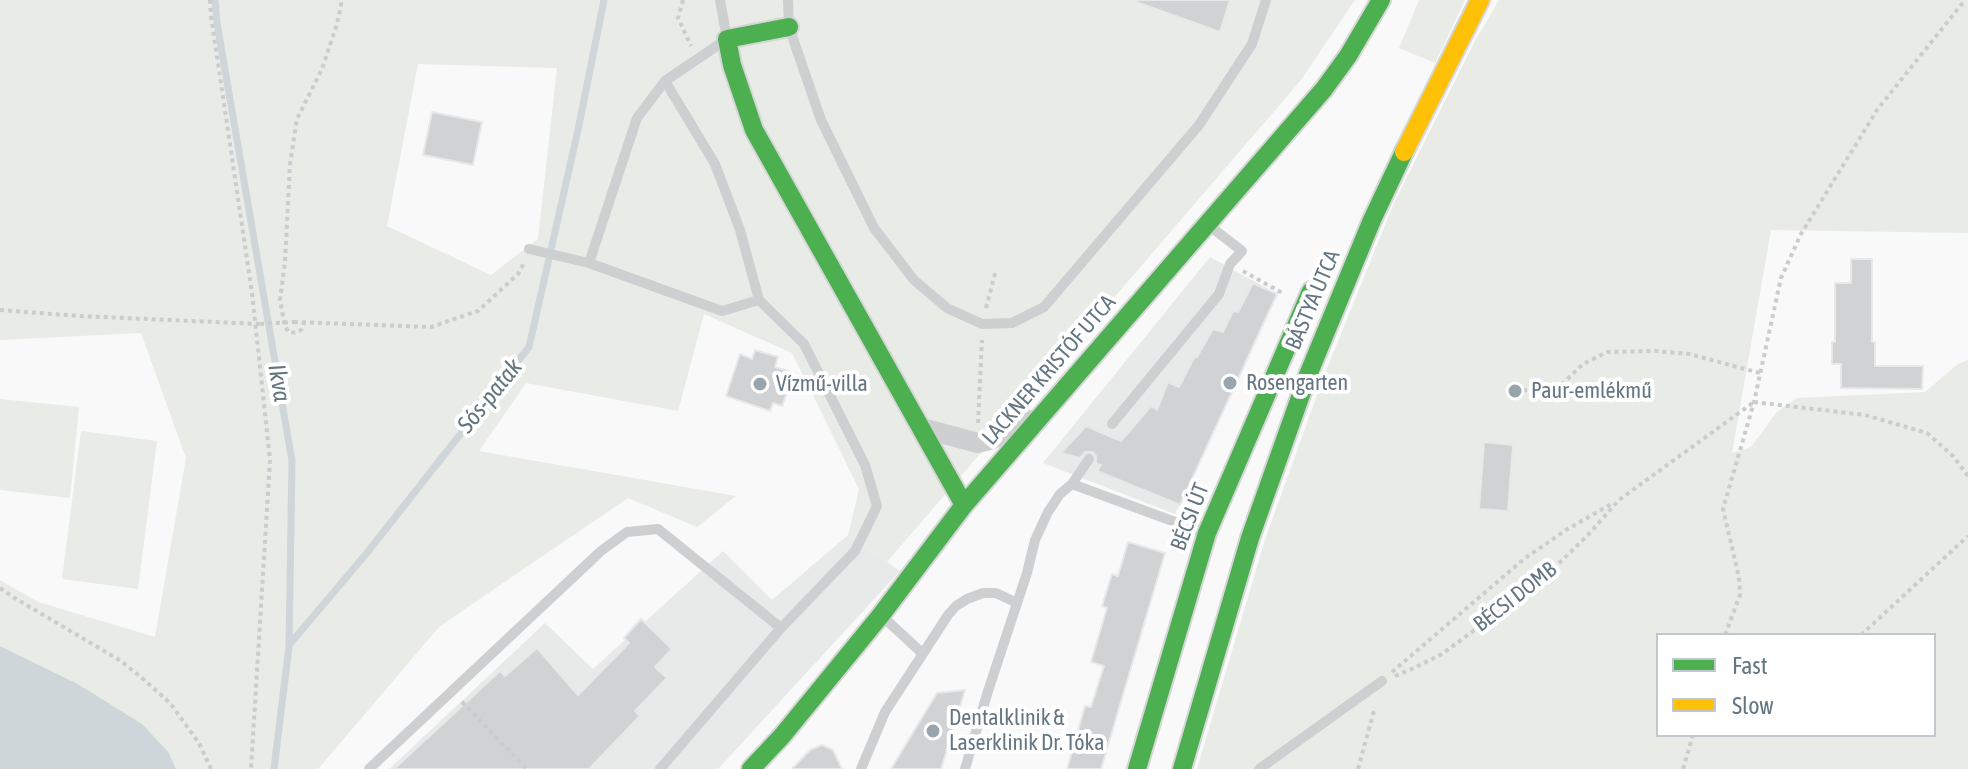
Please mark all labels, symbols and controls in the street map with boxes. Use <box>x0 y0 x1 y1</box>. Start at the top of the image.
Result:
street label: BÁSTYA UTCA <box>1280 246 1346 354</box>
street label: LACKNER KRISTÓF UTCA <box>977 290 1121 450</box>
water label: Sós-patak <box>452 353 528 439</box>
water label: Ikva <box>262 362 296 404</box>
place label: Rosengarten <box>1246 370 1348 396</box>
place label: Vízmű-villa <box>776 371 868 397</box>
marker: Rosengarten <box>1221 374 1239 392</box>
marker: Vízmű-villa <box>751 375 769 393</box>
place label: Paur-emlékmű <box>1531 378 1652 404</box>
marker: Paur-emlékmű <box>1506 382 1524 400</box>
street label: BÉCSI ÚT <box>1165 479 1215 555</box>
street label: BÉCSI DOMB <box>1468 556 1562 638</box>
legend <box>1656 633 1936 737</box>
text: Fast <box>1732 652 1768 679</box>
text: Slow <box>1732 692 1774 719</box>
place label: Dentalklinik & Laserklinik Dr. Tóka <box>949 705 1104 756</box>
marker: Dentalklinik & Laserklinik Dr. Tóka <box>924 722 942 740</box>

